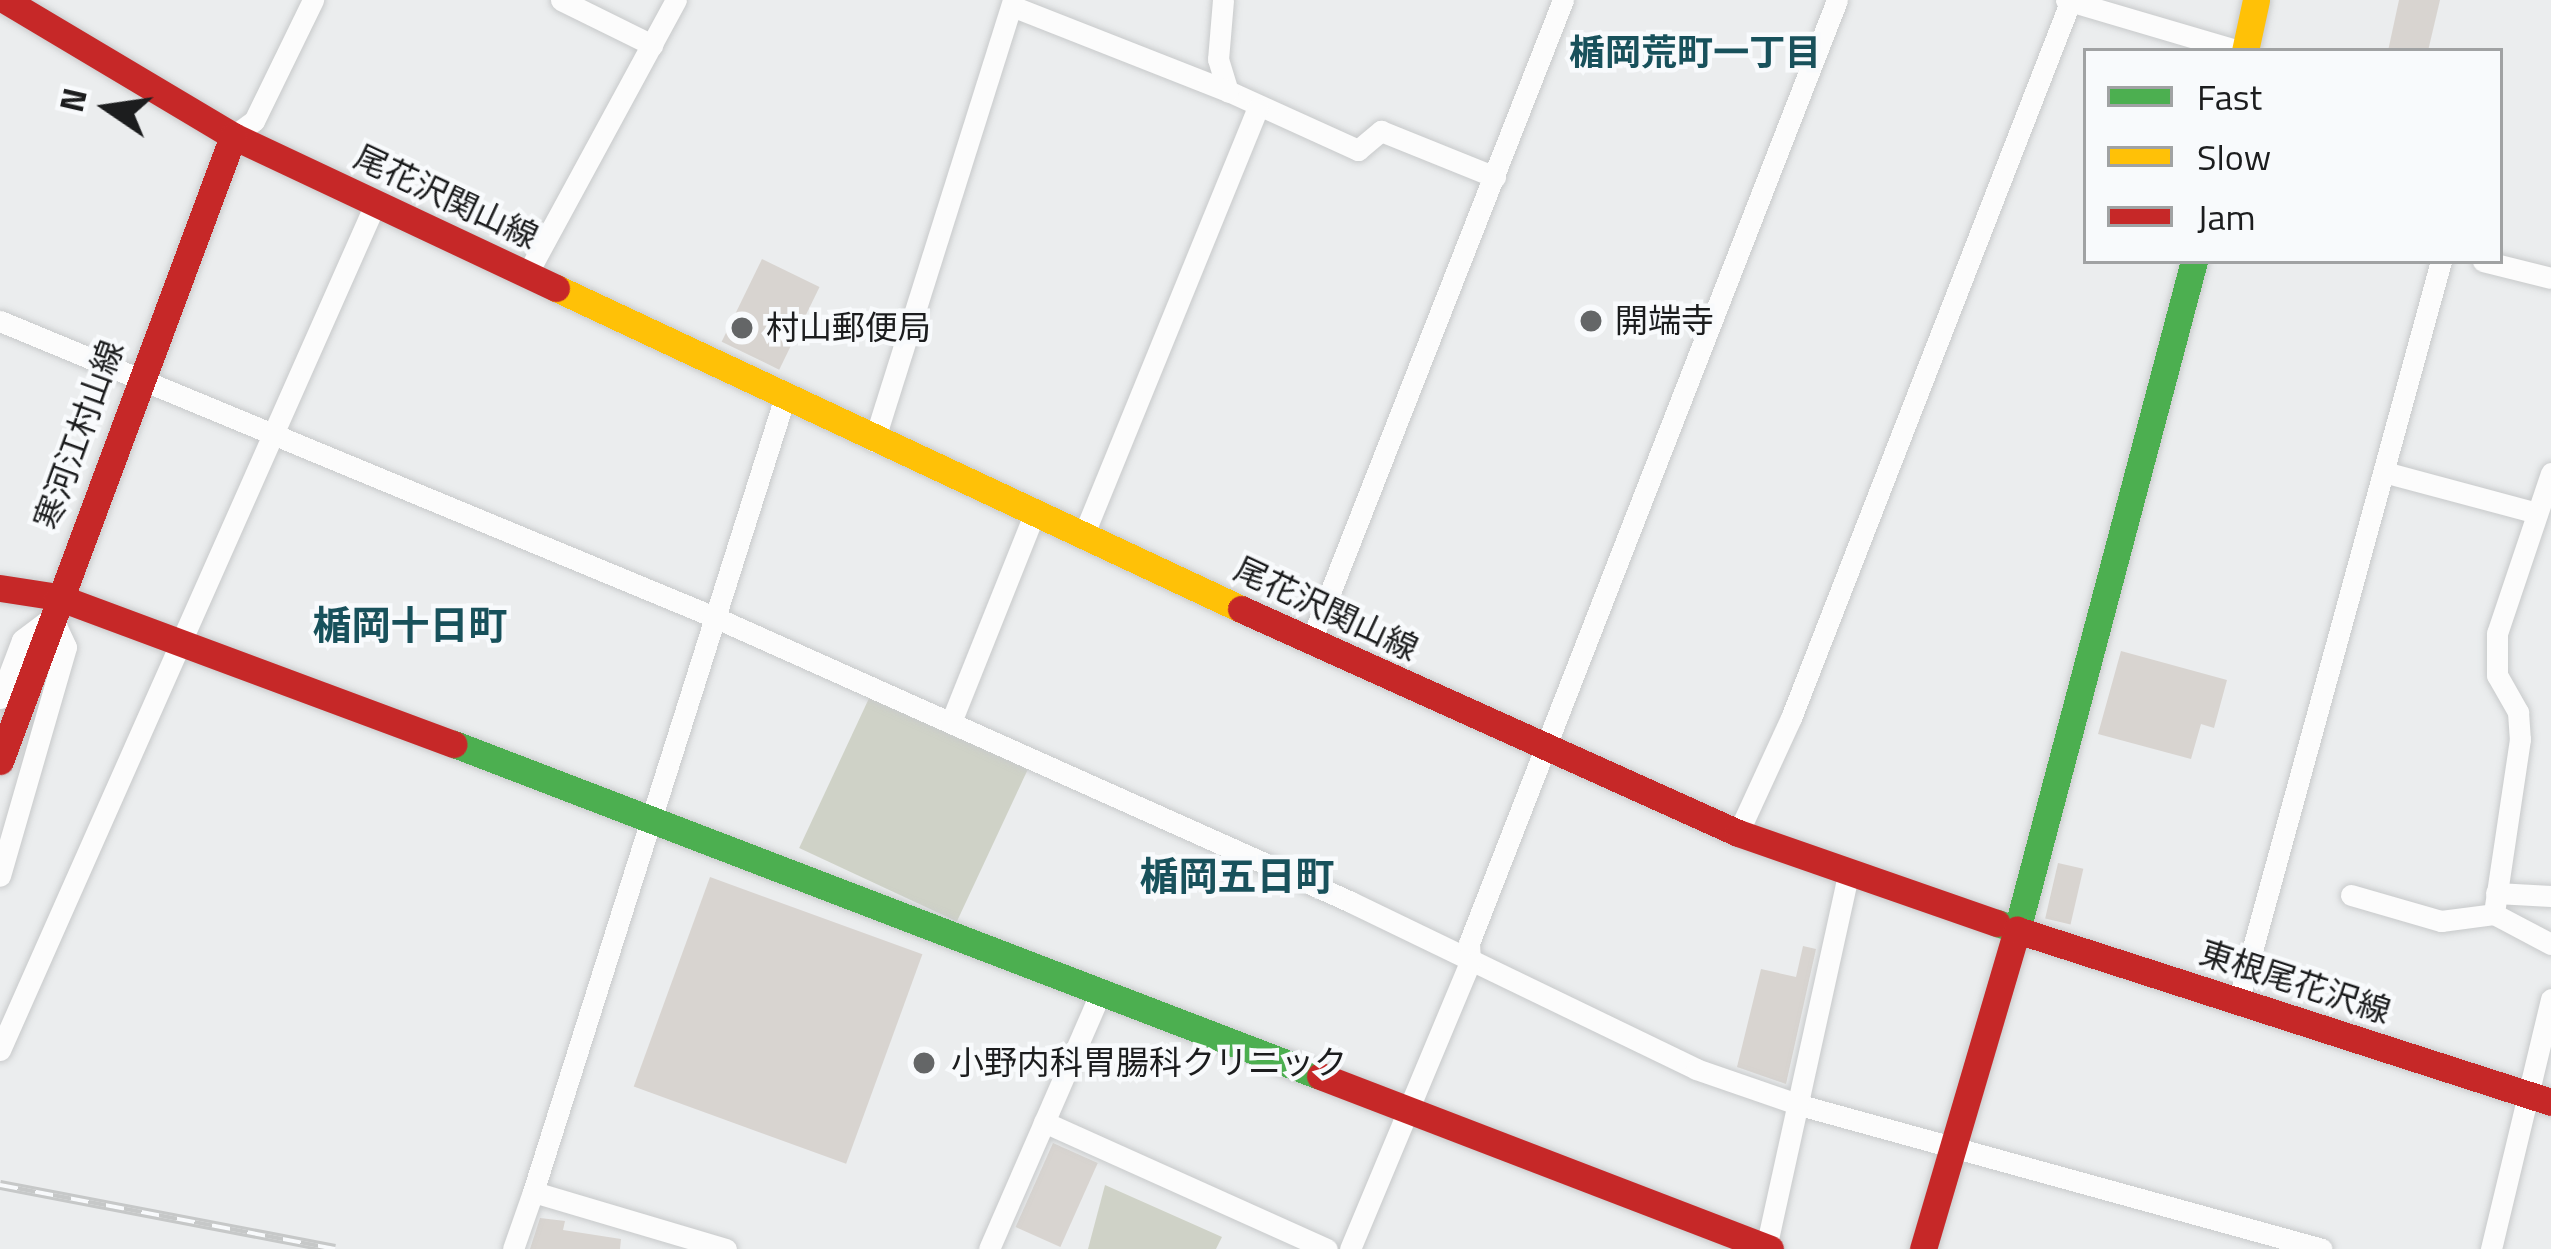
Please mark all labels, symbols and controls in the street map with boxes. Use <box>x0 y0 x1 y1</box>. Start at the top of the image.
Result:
district label: 楯岡荒町一丁目 <box>1569 30 1821 74</box>
north arrow <box>48 48 168 168</box>
legend <box>2083 48 2503 264</box>
text: Fast <box>2197 69 2262 124</box>
text: N <box>46 83 100 117</box>
text: Slow <box>2197 129 2271 184</box>
street label: 尾花沢関山線 <box>348 137 544 257</box>
text: Jam <box>2197 189 2256 244</box>
place label: 開端寺 <box>1615 301 1714 341</box>
place label: 村山郵便局 <box>766 308 931 348</box>
marker: 開端寺 <box>1578 308 1604 334</box>
marker: 村山郵便局 <box>729 315 755 341</box>
street label: 寒河江村山線 <box>27 335 131 535</box>
street label: 尾花沢関山線 <box>1228 549 1424 669</box>
district label: 楯岡十日町 <box>313 602 507 648</box>
district label: 楯岡五日町 <box>1140 853 1334 899</box>
street label: 東根尾花沢線 <box>2195 933 2395 1031</box>
place label: 小野内科胃腸科クリニック <box>951 1043 1347 1083</box>
marker: 小野内科胃腸科クリニック <box>908 1047 940 1079</box>

